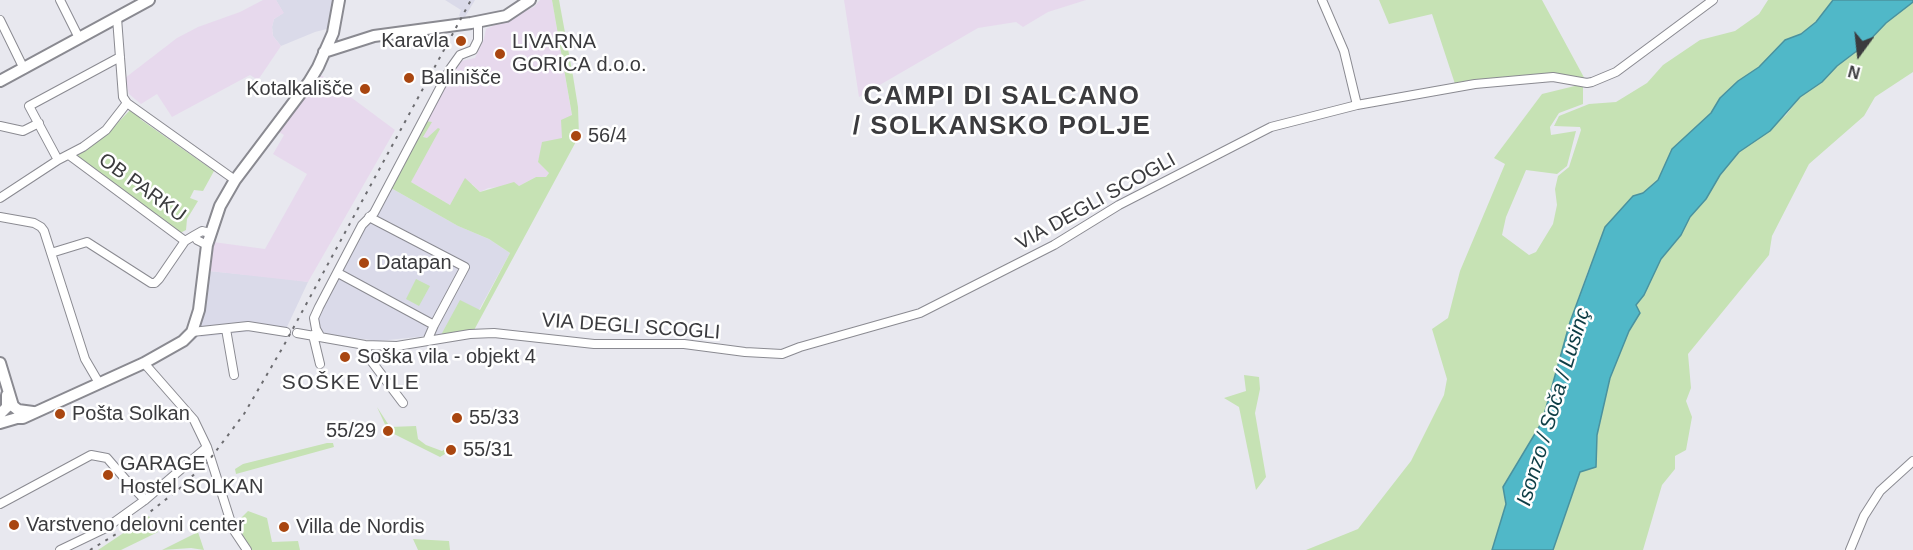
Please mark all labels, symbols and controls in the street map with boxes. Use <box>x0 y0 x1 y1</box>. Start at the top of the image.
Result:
north arrow <box>1829 24 1889 84</box>
place label: Karavla <box>381 29 449 53</box>
place label: LIVARNA GORICA d.o.o. <box>512 30 646 77</box>
marker: Karavla <box>454 34 468 48</box>
marker: LIVARNA GORICA d.o.o. <box>493 47 507 61</box>
text: N <box>1846 62 1862 82</box>
place label: Balinišče <box>421 66 501 90</box>
marker: Balinišče <box>402 71 416 85</box>
place label: Kotalkališče <box>246 77 353 101</box>
district label: CAMPI DI SALCANO / SOLKANSKO POLJE <box>853 81 1151 142</box>
marker: Kotalkališče <box>358 82 372 96</box>
place label: 56/4 <box>588 124 627 148</box>
marker: 56/4 <box>569 129 583 143</box>
street label: OB PARKU <box>94 148 190 228</box>
street label: VIA DEGLI SCOGLI <box>1012 148 1180 256</box>
place label: Datapan <box>376 251 452 275</box>
marker: Datapan <box>357 256 371 270</box>
water label: Isonzo / Soča / Lusinç <box>1512 305 1596 509</box>
street label: VIA DEGLI SCOGLI <box>541 309 721 345</box>
place label: Soška vila - objekt 4 <box>357 345 536 369</box>
marker: Soška vila - objekt 4 <box>338 350 352 364</box>
district label: SOŠKE VILE <box>282 370 420 396</box>
place label: Pošta Solkan <box>72 402 190 426</box>
place label: 55/33 <box>469 406 519 430</box>
marker: Pošta Solkan <box>53 407 67 421</box>
marker: 55/33 <box>450 411 464 425</box>
place label: 55/29 <box>326 419 376 443</box>
marker: 55/29 <box>381 424 395 438</box>
place label: 55/31 <box>463 438 513 462</box>
marker: 55/31 <box>444 443 458 457</box>
place label: GARAGE Hostel SOLKAN <box>120 452 263 499</box>
marker: GARAGE Hostel SOLKAN <box>101 468 115 482</box>
place label: Varstveno delovni center <box>26 513 245 537</box>
place label: Villa de Nordis <box>296 515 425 539</box>
marker: Varstveno delovni center <box>7 518 21 532</box>
marker: Villa de Nordis <box>277 520 291 534</box>

